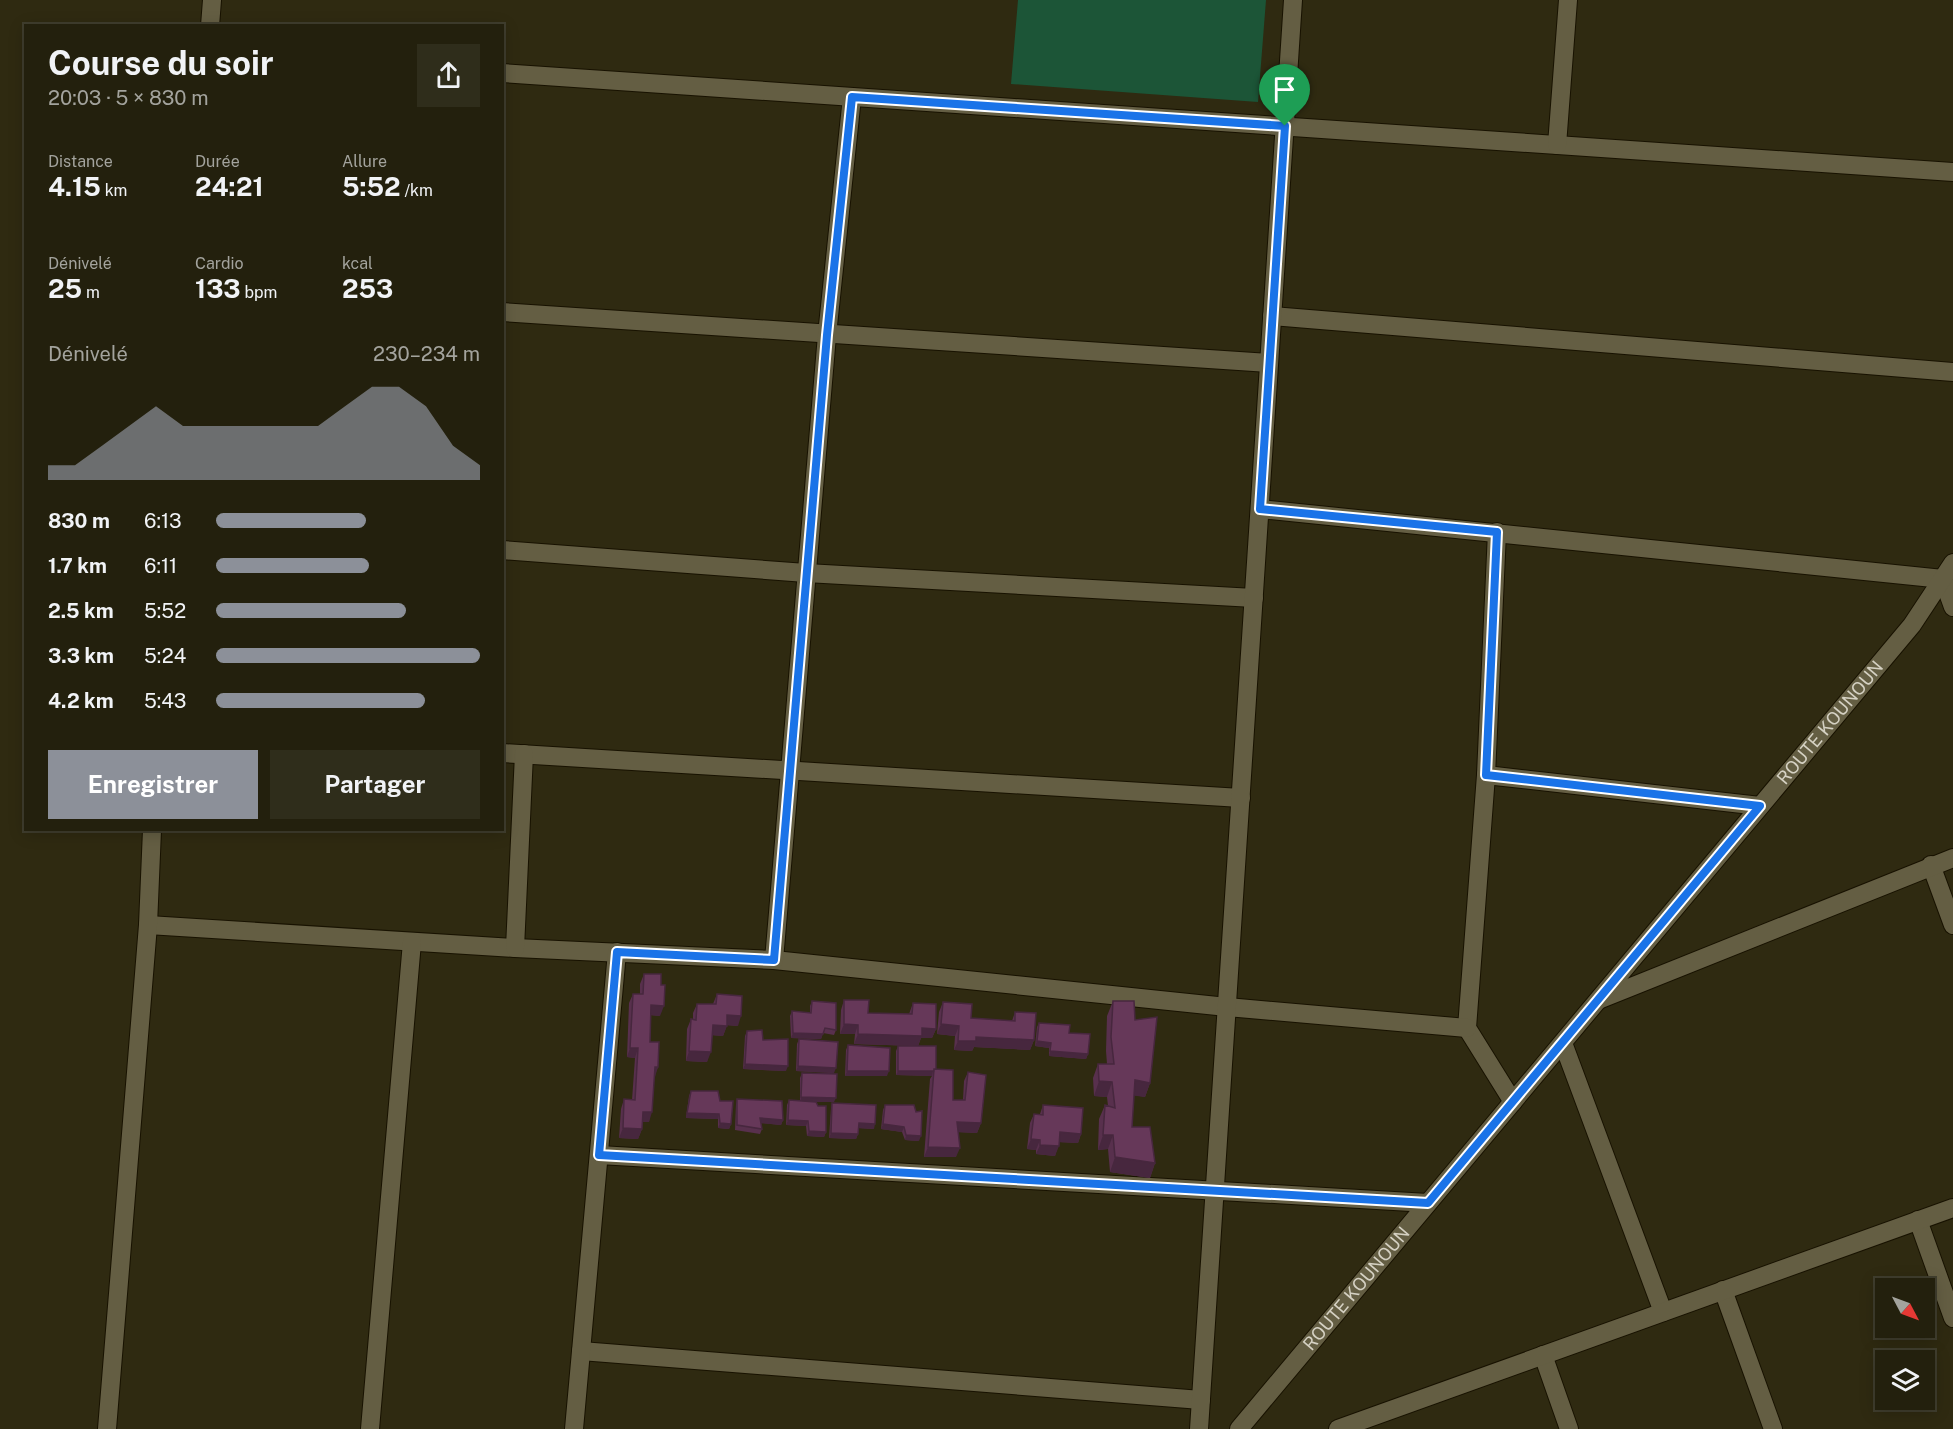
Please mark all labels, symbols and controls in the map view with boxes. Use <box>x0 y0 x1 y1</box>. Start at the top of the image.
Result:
text: Course du soir <box>48 44 274 82</box>
button: share <box>417 44 480 107</box>
pin <box>1259 64 1310 126</box>
icon: arrive <box>1268 73 1301 106</box>
text: 20:03 · 5 × 830 m <box>48 86 209 110</box>
text: Distance <box>48 152 113 171</box>
text: Durée <box>195 152 240 171</box>
text: Allure <box>342 152 387 171</box>
text: 4.15 <box>48 171 101 202</box>
text: 24:21 <box>195 171 264 202</box>
text: 5:52 <box>342 171 401 202</box>
text: km <box>101 181 127 200</box>
text: /km <box>401 181 433 200</box>
text: Dénivelé <box>48 254 112 273</box>
text: Cardio <box>195 254 244 273</box>
text: kcal <box>342 254 373 273</box>
text: 25 <box>48 273 82 304</box>
text: 133 <box>195 273 241 304</box>
text: 253 <box>342 273 393 304</box>
text: m <box>82 283 100 302</box>
text: bpm <box>241 283 277 302</box>
text: Dénivelé <box>48 342 128 366</box>
text: 230–234 m <box>373 342 480 366</box>
text: 830 m <box>48 509 110 533</box>
text: 6:13 <box>144 509 182 533</box>
text: 1.7 km <box>48 554 107 578</box>
text: 6:11 <box>144 554 177 578</box>
text: 2.5 km <box>48 599 114 623</box>
text: 5:52 <box>144 599 186 623</box>
text: 3.3 km <box>48 644 114 668</box>
text: 5:24 <box>144 644 186 668</box>
street label: ROUTE KOUNOUN <box>1772 657 1887 788</box>
text: 4.2 km <box>48 689 114 713</box>
text: 5:43 <box>144 689 186 713</box>
button: Enregistrer <box>48 750 258 819</box>
button: Partager <box>270 750 480 819</box>
street label: ROUTE KOUNOUN <box>1298 1222 1414 1354</box>
north arrow <box>1875 1278 1935 1338</box>
map controls <box>1875 1278 1935 1410</box>
button: layers <box>1875 1350 1935 1410</box>

